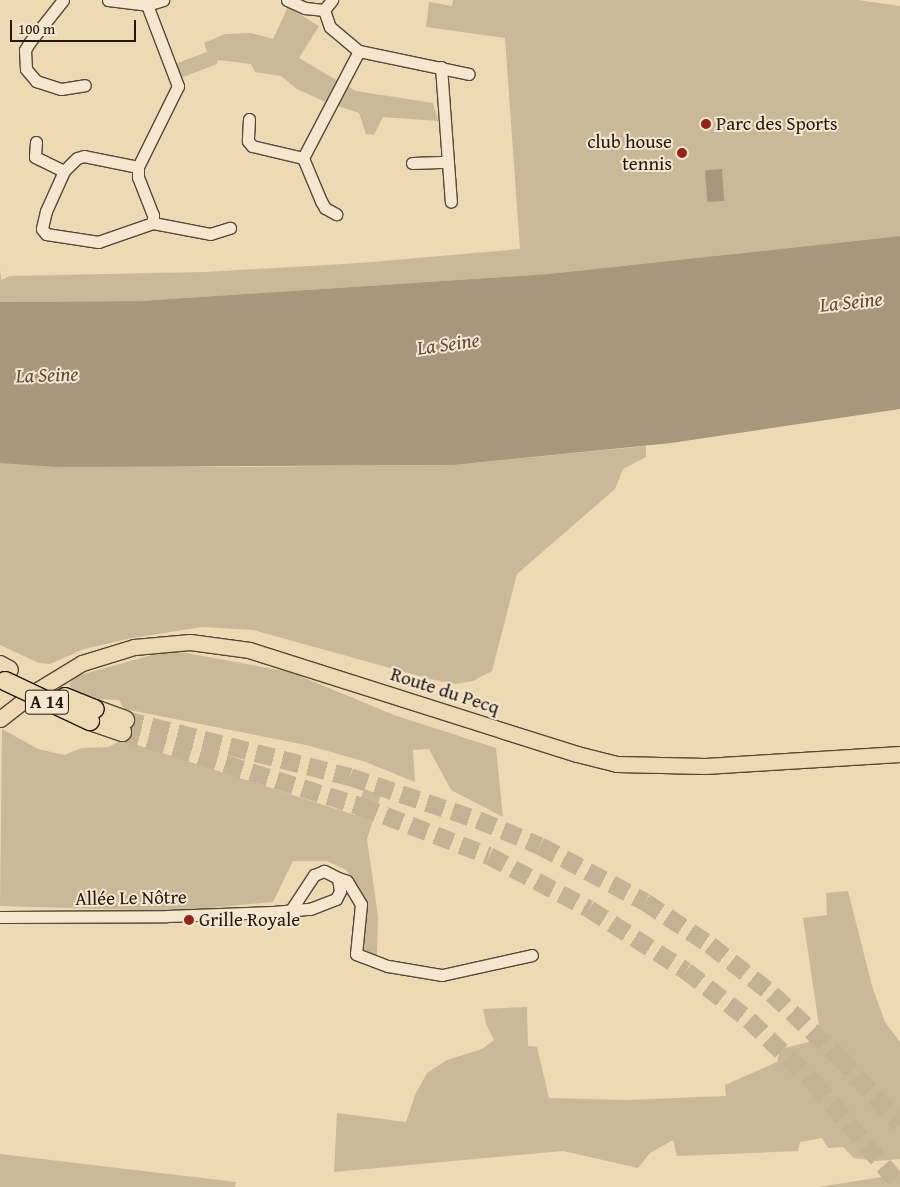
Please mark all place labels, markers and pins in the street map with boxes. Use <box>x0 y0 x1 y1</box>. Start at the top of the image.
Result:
place label: Parc des Sports <box>716 113 837 135</box>
marker: Parc des Sports <box>700 118 712 130</box>
place label: club house tennis <box>587 131 672 175</box>
marker: club house tennis <box>676 147 688 159</box>
place label: Grille Royale <box>199 909 300 931</box>
marker: Grille Royale <box>183 914 195 926</box>

